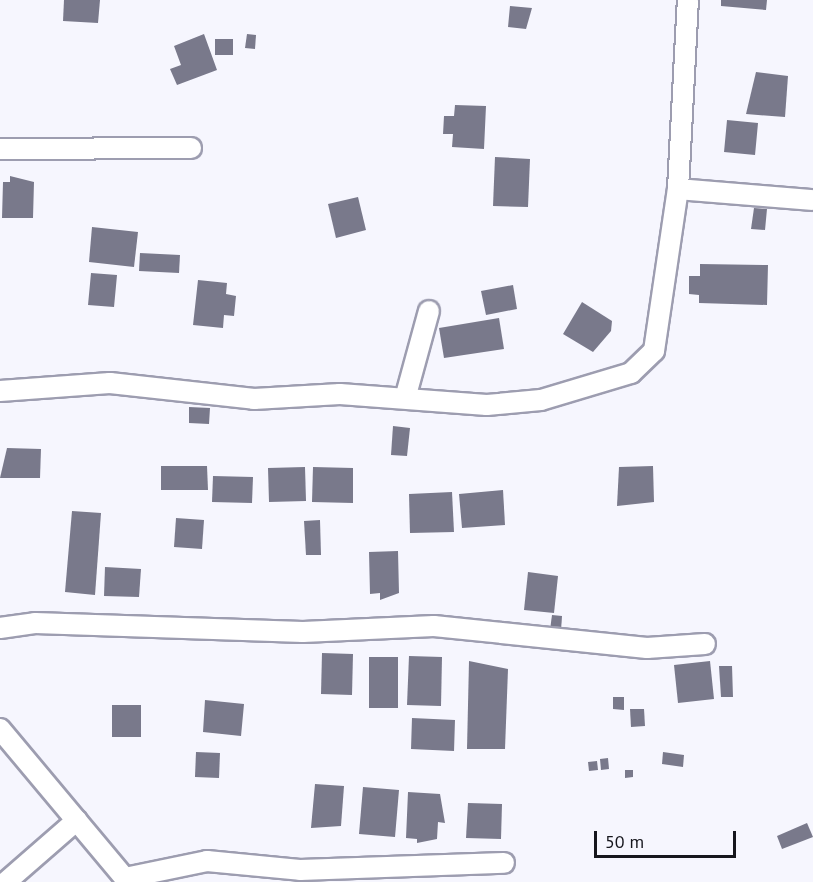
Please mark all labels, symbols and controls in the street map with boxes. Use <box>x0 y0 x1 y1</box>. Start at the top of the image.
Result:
scale bar <box>597 819 740 857</box>
text: 50 m <box>605 830 644 853</box>

